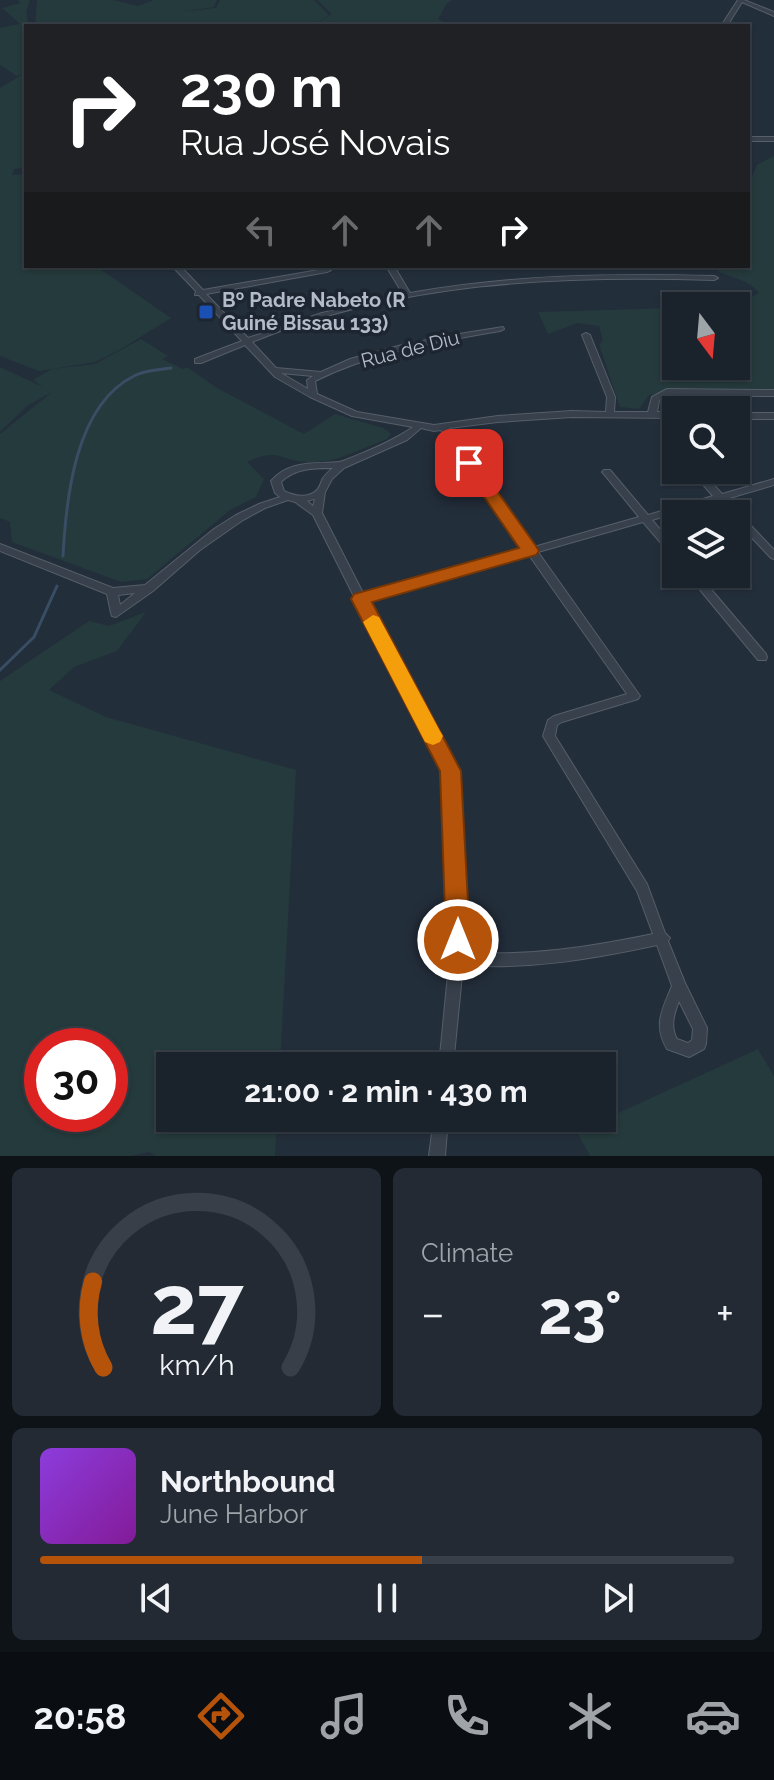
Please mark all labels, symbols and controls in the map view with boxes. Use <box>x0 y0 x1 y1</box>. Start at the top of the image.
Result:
text: 230 m <box>180 54 343 120</box>
icon: right <box>48 56 152 160</box>
text: Rua José Novais <box>180 121 450 163</box>
icon: left <box>239 208 283 252</box>
icon: ahead <box>323 208 367 252</box>
icon: ahead <box>407 208 451 252</box>
icon: right <box>491 208 535 252</box>
place label: Bº Padre Nabeto (R Guiné Bissau 133) <box>222 288 405 335</box>
north arrow <box>662 292 750 380</box>
map controls <box>662 292 750 588</box>
marker: Bº Padre Nabeto (R Guiné Bissau 133) <box>197 303 215 321</box>
street label: Rua de Diu <box>358 325 462 373</box>
button: search <box>662 396 750 484</box>
pin <box>435 429 503 497</box>
icon: arrive <box>447 441 491 485</box>
button: layers <box>662 500 750 588</box>
position arrow <box>416 898 500 982</box>
speed limit sign: 30 <box>24 1028 128 1132</box>
text: 21:00 · 2 min · 430 m <box>244 1074 528 1109</box>
text: Climate <box>421 1238 513 1268</box>
text: 27 <box>150 1256 244 1353</box>
text: 23° <box>538 1278 622 1348</box>
text: − <box>421 1288 445 1339</box>
text: + <box>716 1288 734 1339</box>
text: km/h <box>159 1348 234 1382</box>
text: Northbound <box>160 1464 335 1499</box>
text: June Harbor <box>160 1499 308 1529</box>
icon: previous <box>134 1576 178 1620</box>
icon: pause <box>365 1576 409 1620</box>
icon: next <box>596 1576 640 1620</box>
icon: directions <box>193 1688 249 1744</box>
icon: music <box>316 1688 372 1744</box>
icon: phone <box>439 1688 495 1744</box>
icon: climate <box>562 1688 618 1744</box>
icon: car <box>685 1688 741 1744</box>
text: 20:58 <box>33 1695 126 1737</box>

